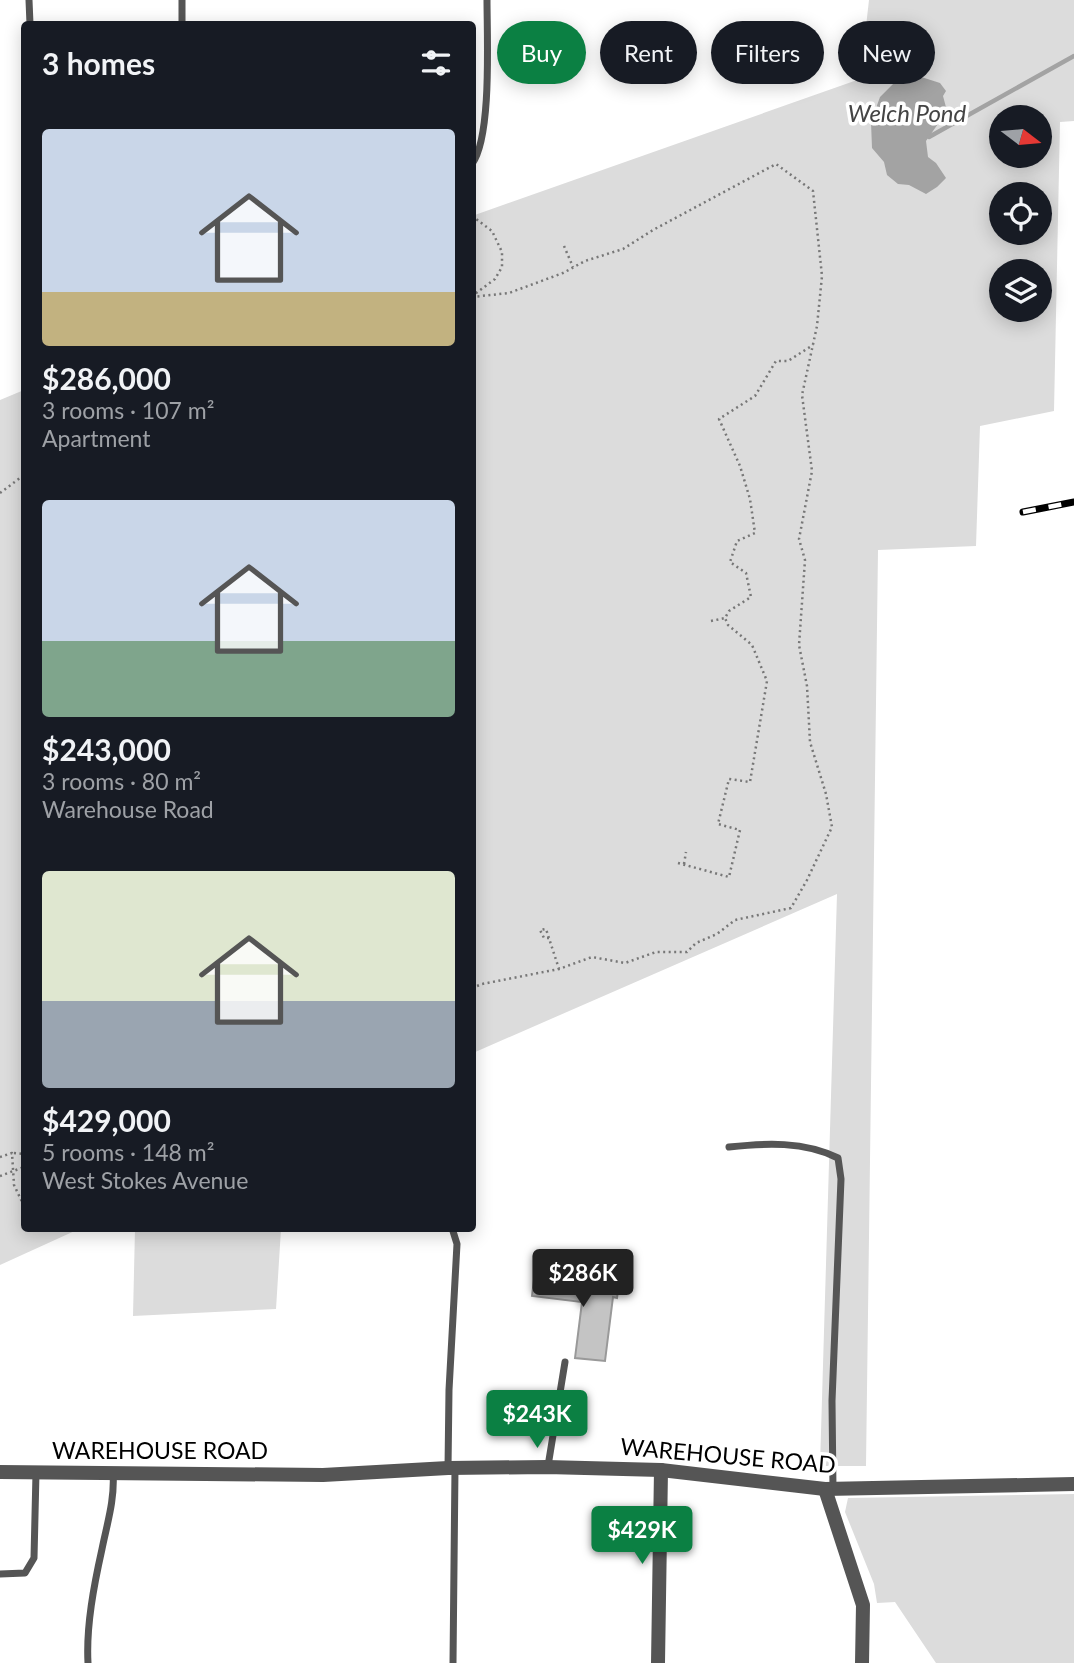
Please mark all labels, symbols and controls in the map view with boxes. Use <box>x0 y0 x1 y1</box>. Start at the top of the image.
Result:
chip: Buy <box>497 21 586 84</box>
chip: Rent <box>600 21 697 84</box>
chip: Filters <box>711 21 824 84</box>
chip: New <box>838 21 935 84</box>
icon: filters <box>417 44 455 82</box>
text: 3 homes <box>42 45 155 81</box>
water label: Welch Pond <box>848 98 967 127</box>
north arrow <box>989 105 1052 168</box>
map controls <box>989 105 1052 322</box>
icon: home <box>186 175 312 301</box>
button: locate <box>989 182 1052 245</box>
button: layers <box>989 259 1052 322</box>
text: $286,000 <box>42 360 171 396</box>
text: 3 rooms · 107 m² <box>42 396 214 424</box>
text: Apartment <box>42 424 150 452</box>
icon: home <box>186 546 312 672</box>
text: $243,000 <box>42 731 171 767</box>
text: 3 rooms · 80 m² <box>42 767 201 795</box>
text: Warehouse Road <box>42 795 214 823</box>
icon: home <box>186 917 312 1043</box>
text: $429,000 <box>42 1102 171 1138</box>
text: 5 rooms · 148 m² <box>42 1138 214 1166</box>
text: West Stokes Avenue <box>42 1166 248 1194</box>
pin: $286K <box>534 1250 632 1309</box>
text: $286K <box>548 1258 618 1286</box>
pin: $243K <box>488 1390 586 1450</box>
text: $243K <box>502 1399 572 1427</box>
street label: WAREHOUSE ROAD <box>619 1432 837 1478</box>
street label: WAREHOUSE ROAD <box>52 1436 268 1464</box>
pin: $429K <box>593 1506 691 1566</box>
text: $429K <box>607 1515 677 1543</box>

